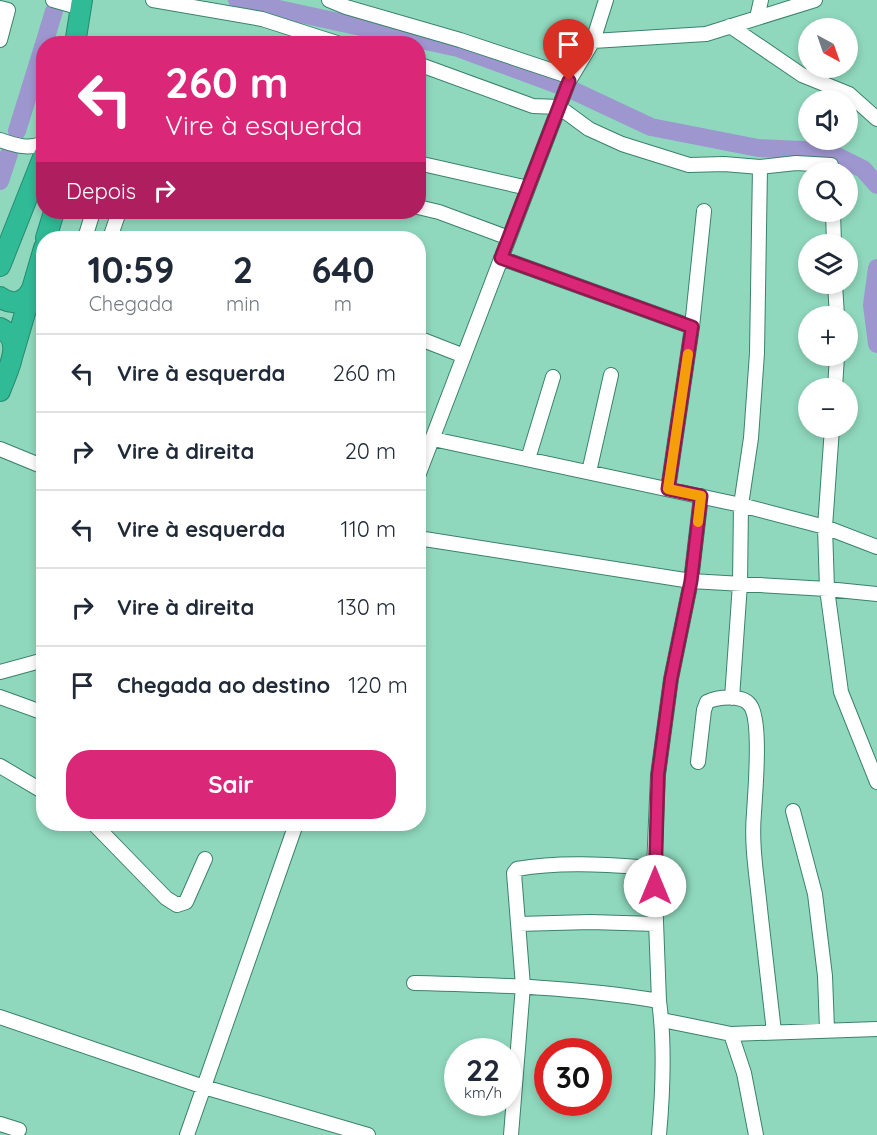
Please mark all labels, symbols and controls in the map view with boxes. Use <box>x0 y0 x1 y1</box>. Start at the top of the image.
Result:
north arrow <box>798 18 858 78</box>
map controls <box>798 18 858 438</box>
pin <box>543 19 594 81</box>
icon: arrive <box>552 28 585 61</box>
text: 260 m <box>165 56 288 109</box>
icon: left <box>66 60 144 138</box>
button: sound <box>798 90 858 150</box>
text: Vire à esquerda <box>165 108 362 142</box>
button: search <box>798 162 858 222</box>
icon: right <box>148 174 181 207</box>
text: Depois <box>66 177 136 205</box>
button: layers <box>798 234 858 294</box>
text: 10:59 <box>87 247 175 292</box>
text: 2 <box>233 247 253 292</box>
text: 640 <box>311 247 375 292</box>
text: Chegada <box>89 291 173 316</box>
text: min <box>226 291 260 316</box>
text: m <box>334 291 352 316</box>
button: + <box>798 306 858 366</box>
icon: left <box>66 357 99 390</box>
text: Vire à esquerda <box>117 359 285 387</box>
text: 260 m <box>333 359 396 387</box>
button: − <box>798 378 858 438</box>
icon: right <box>66 435 99 468</box>
text: Vire à direita <box>117 437 254 465</box>
text: 20 m <box>345 437 396 465</box>
icon: left <box>66 513 99 546</box>
text: Vire à esquerda <box>117 515 285 543</box>
text: 110 m <box>341 515 396 543</box>
icon: right <box>66 591 99 624</box>
text: Vire à direita <box>117 593 254 621</box>
text: 130 m <box>337 593 396 621</box>
icon: arrive <box>66 669 99 702</box>
text: Chegada ao destino <box>117 671 330 699</box>
text: 120 m <box>348 671 408 699</box>
button: Sair <box>66 750 396 819</box>
position arrow <box>623 854 687 918</box>
speed limit sign: 30 <box>534 1038 612 1116</box>
text: 22 <box>466 1051 500 1089</box>
text: km/h <box>464 1083 502 1102</box>

